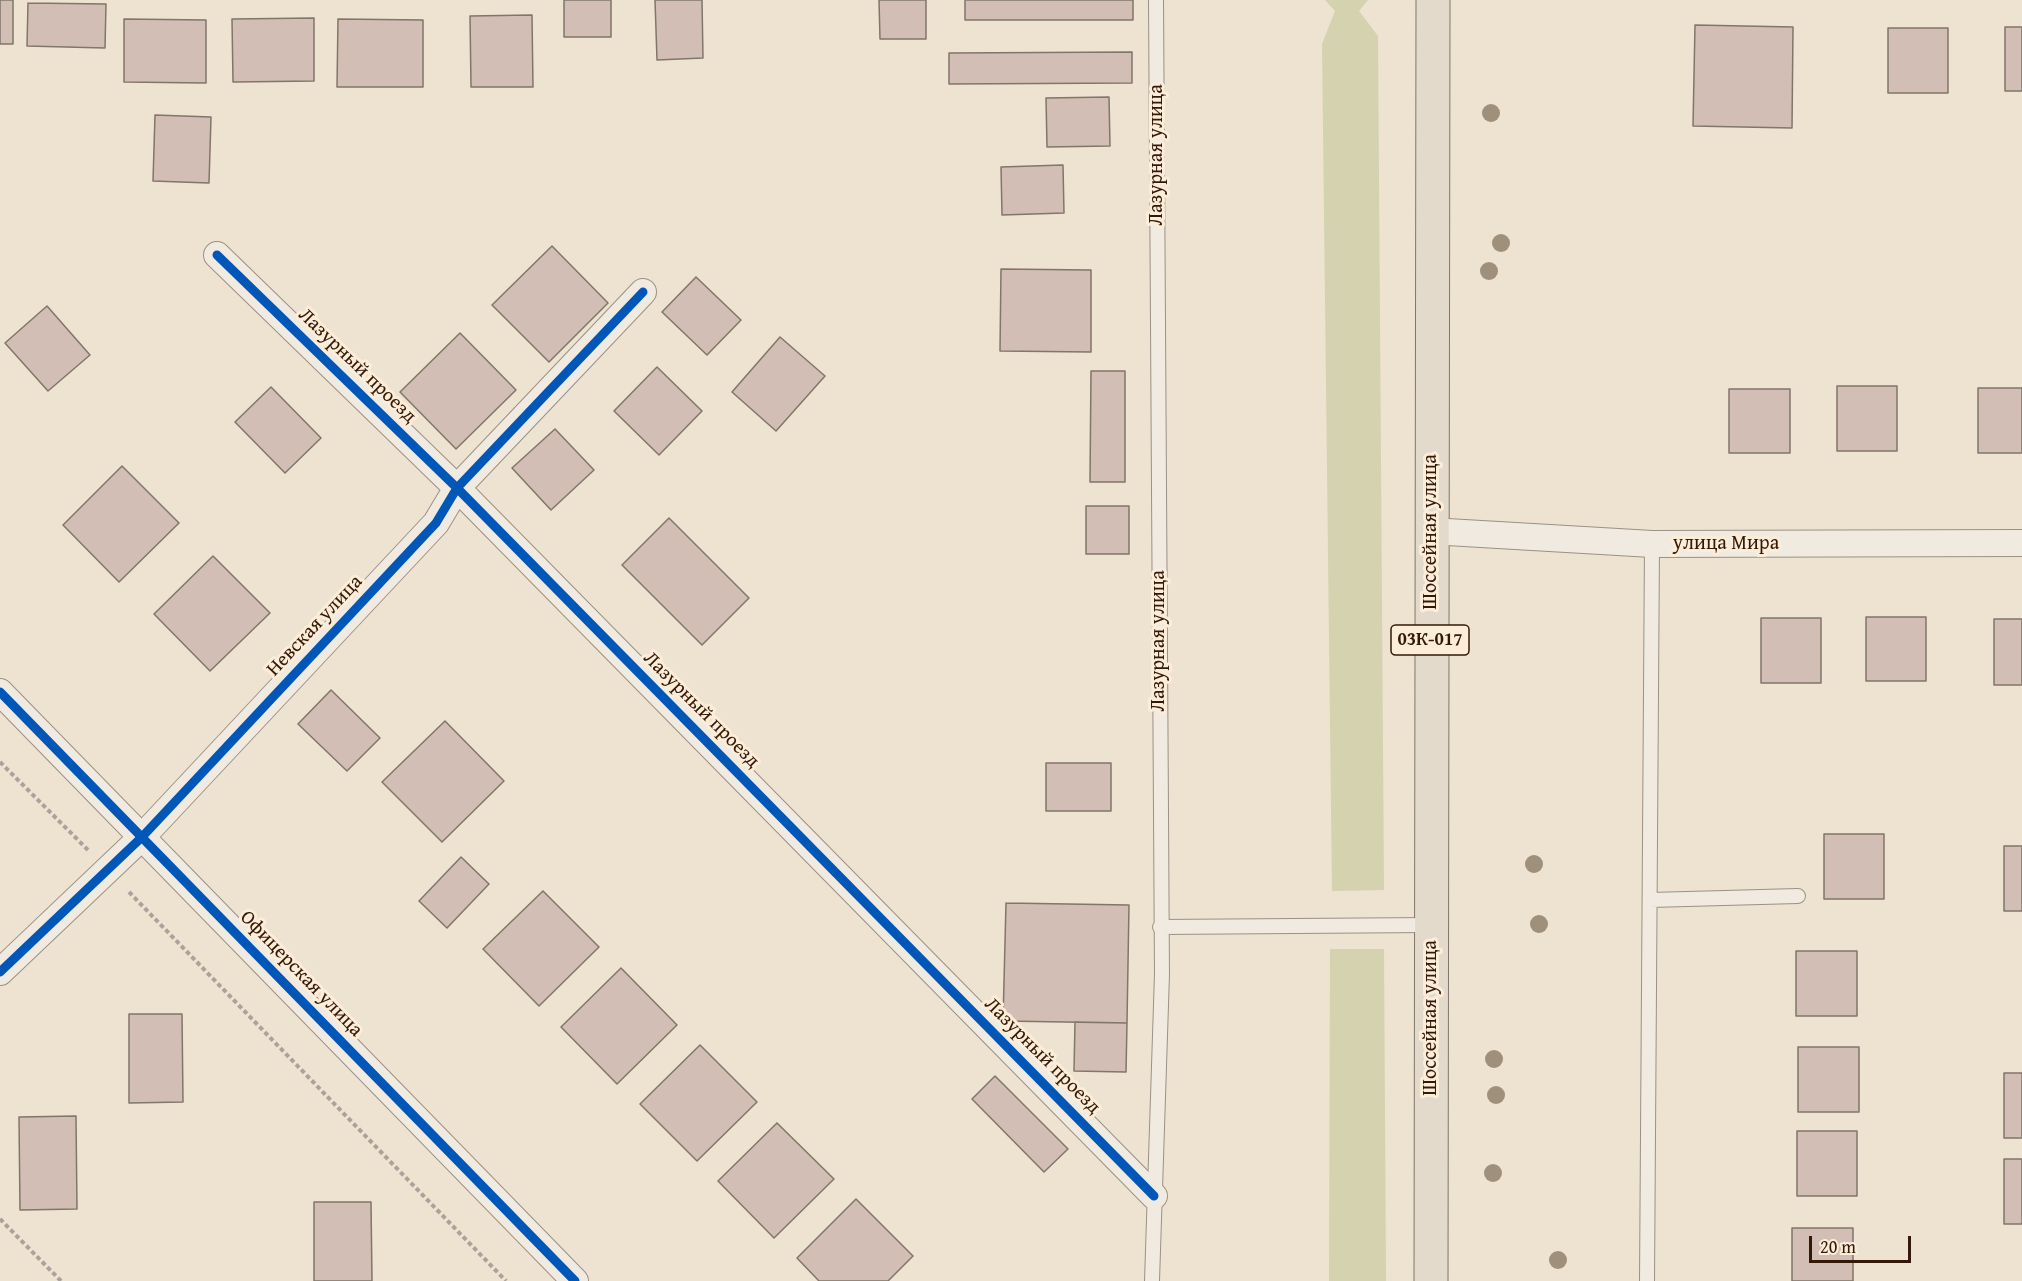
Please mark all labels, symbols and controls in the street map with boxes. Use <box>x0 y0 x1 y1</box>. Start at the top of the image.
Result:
street label: Лазурная улица <box>1145 84 1169 226</box>
street label: Лазурный проезд <box>293 304 421 428</box>
street label: Шоссейная улица <box>1419 454 1443 610</box>
street label: улица Мира <box>1673 532 1779 556</box>
street label: Невская улица <box>262 570 368 682</box>
street label: Лазурная улица <box>1147 570 1171 712</box>
road number: 03К-017 <box>1391 625 1469 655</box>
street label: Лазурный проезд <box>638 647 764 773</box>
street label: Офицерская улица <box>235 906 367 1042</box>
street label: Шоссейная улица <box>1419 940 1443 1096</box>
street label: Лазурный проезд <box>979 993 1105 1119</box>
scale bar <box>1812 1224 1914 1262</box>
text: 20 m <box>1820 1233 1856 1260</box>

